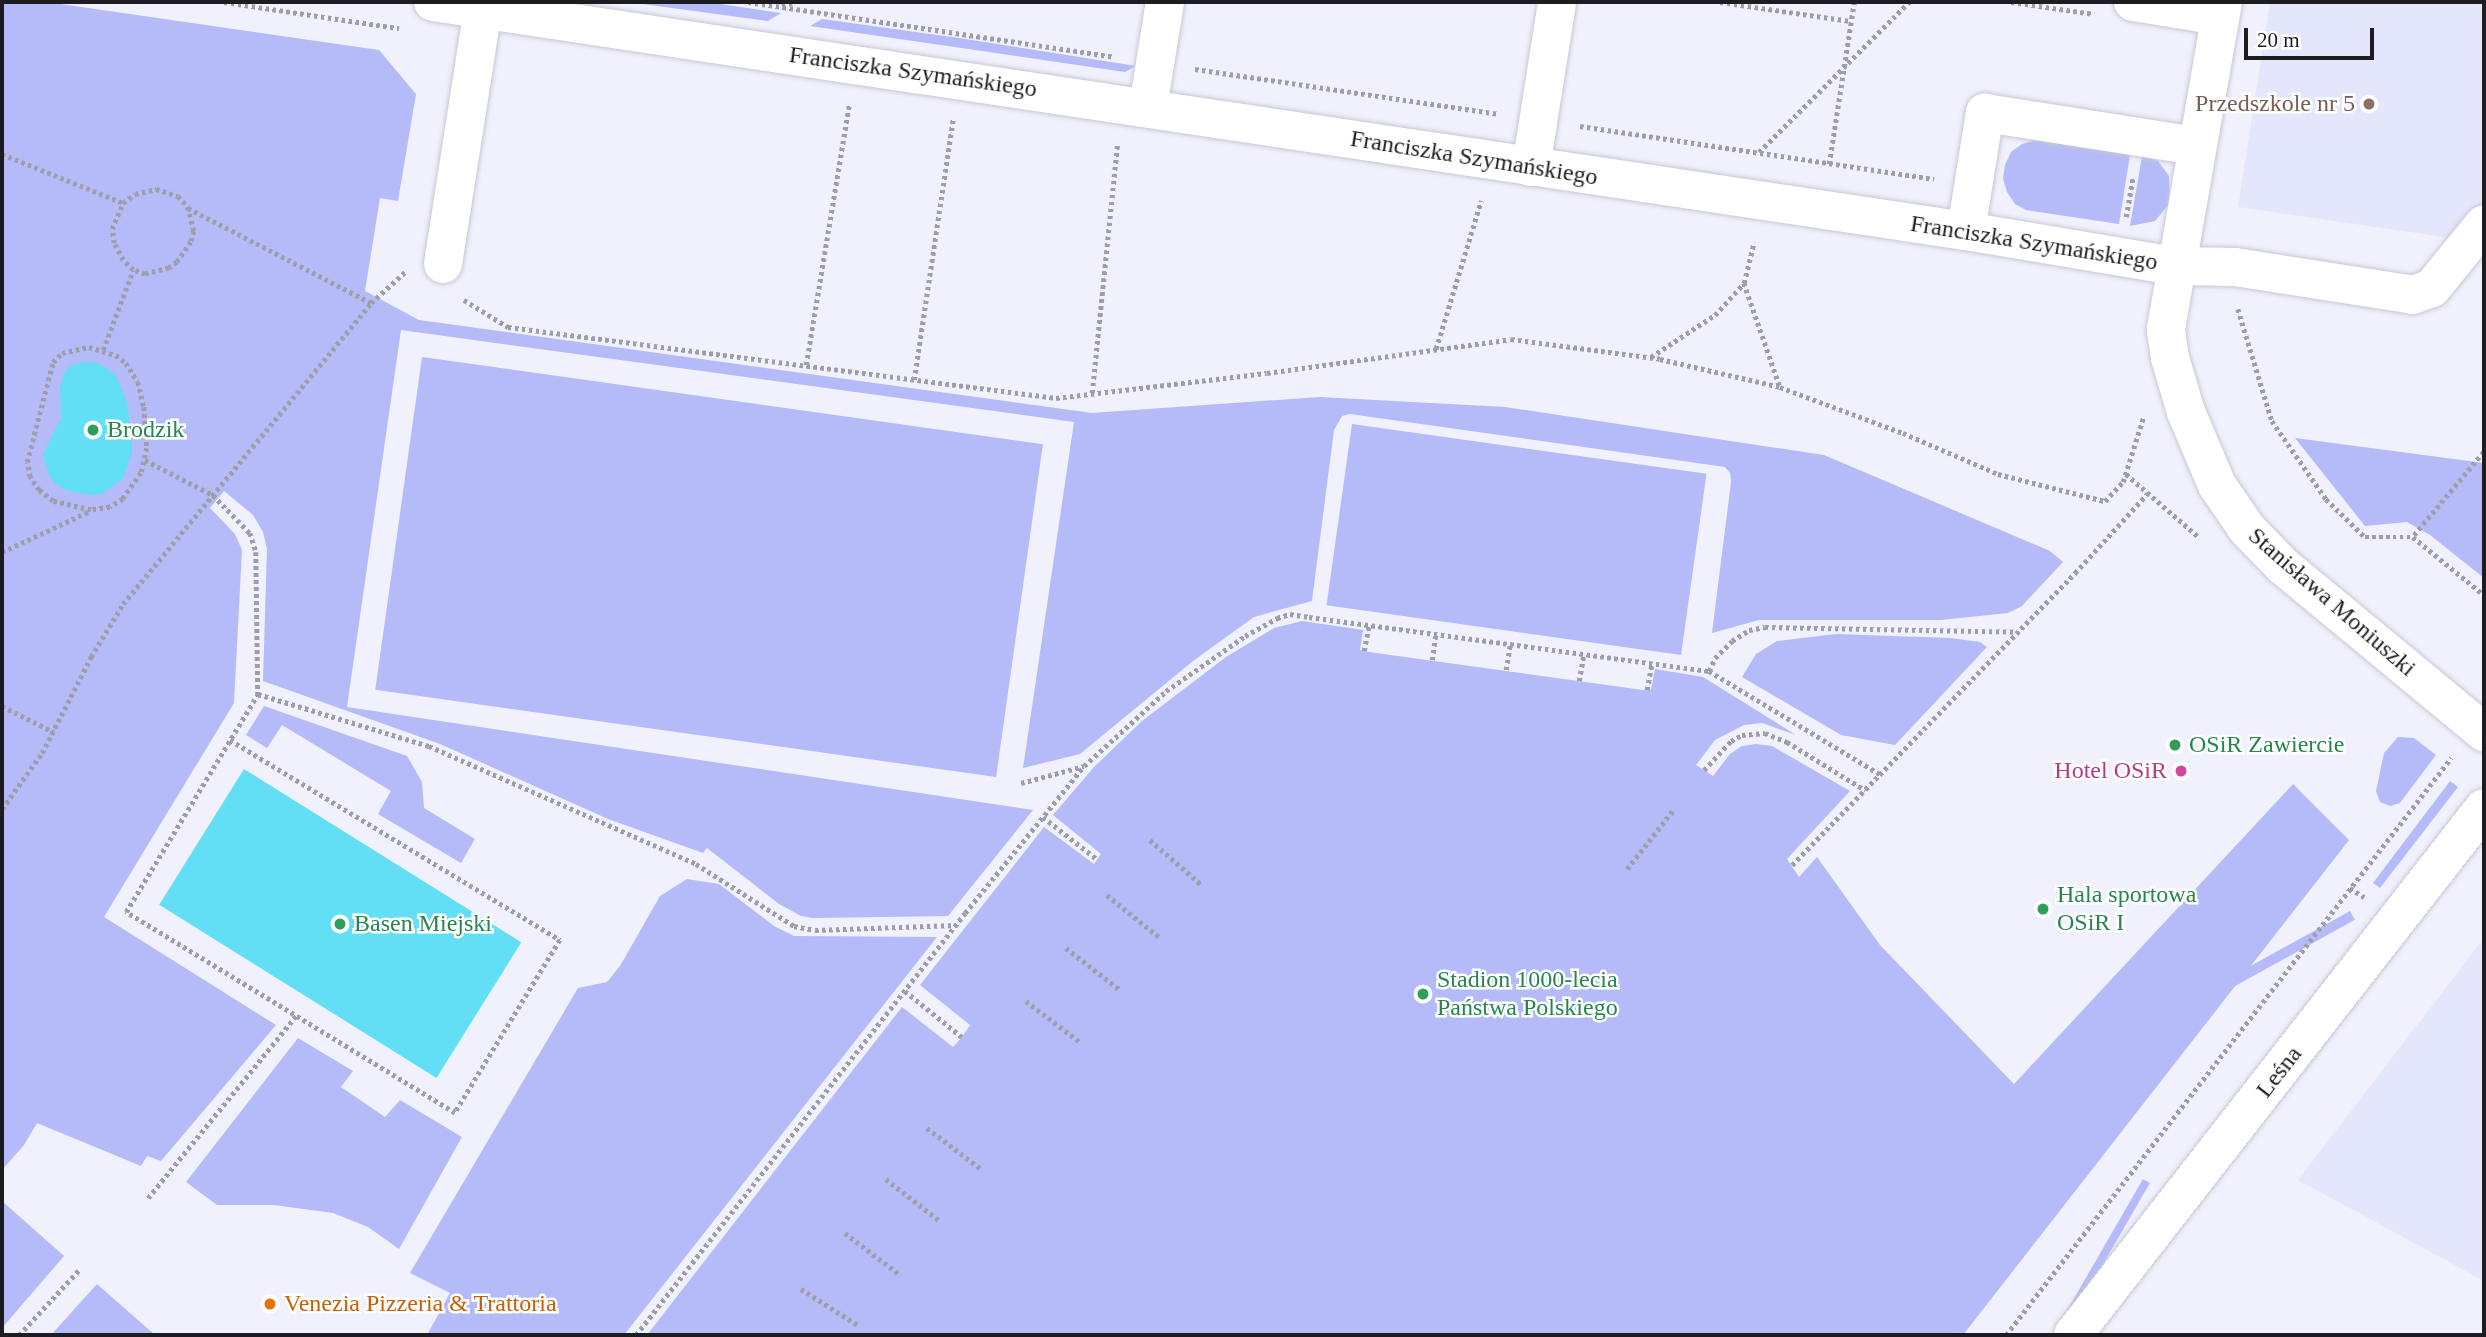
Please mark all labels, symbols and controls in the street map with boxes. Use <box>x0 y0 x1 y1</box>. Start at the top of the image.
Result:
scale bar <box>2248 14 2378 58</box>
text: 20 m <box>2257 28 2300 52</box>
street label: Franciszka Szymańskiego <box>787 40 1039 104</box>
place label: Przedszkole nr 5 <box>2195 90 2355 118</box>
marker: Przedszkole nr 5 <box>2361 96 2377 112</box>
street label: Franciszka Szymańskiego <box>1348 124 1600 192</box>
street label: Franciszka Szymańskiego <box>1908 209 2160 277</box>
place label: Brodzik <box>107 416 184 444</box>
marker: Brodzik <box>85 422 101 438</box>
street label: Stanisława Moniuszki <box>2242 521 2422 683</box>
place label: OSiR Zawiercie <box>2189 731 2344 759</box>
marker: OSiR Zawiercie <box>2167 737 2183 753</box>
place label: Hotel OSiR <box>2054 757 2167 785</box>
marker: Hotel OSiR <box>2173 763 2189 779</box>
place label: Hala sportowa OSiR I <box>2057 881 2196 937</box>
marker: Hala sportowa OSiR I <box>2035 901 2051 917</box>
place label: Basen Miejski <box>354 910 492 938</box>
marker: Basen Miejski <box>332 916 348 932</box>
place label: Stadion 1000-lecia Państwa Polskiego <box>1437 966 1618 1022</box>
marker: Stadion 1000-lecia Państwa Polskiego <box>1415 986 1431 1002</box>
street label: Leśna <box>2250 1041 2308 1103</box>
place label: Venezia Pizzeria & Trattoria <box>284 1290 557 1318</box>
marker: Venezia Pizzeria & Trattoria <box>262 1296 278 1312</box>

